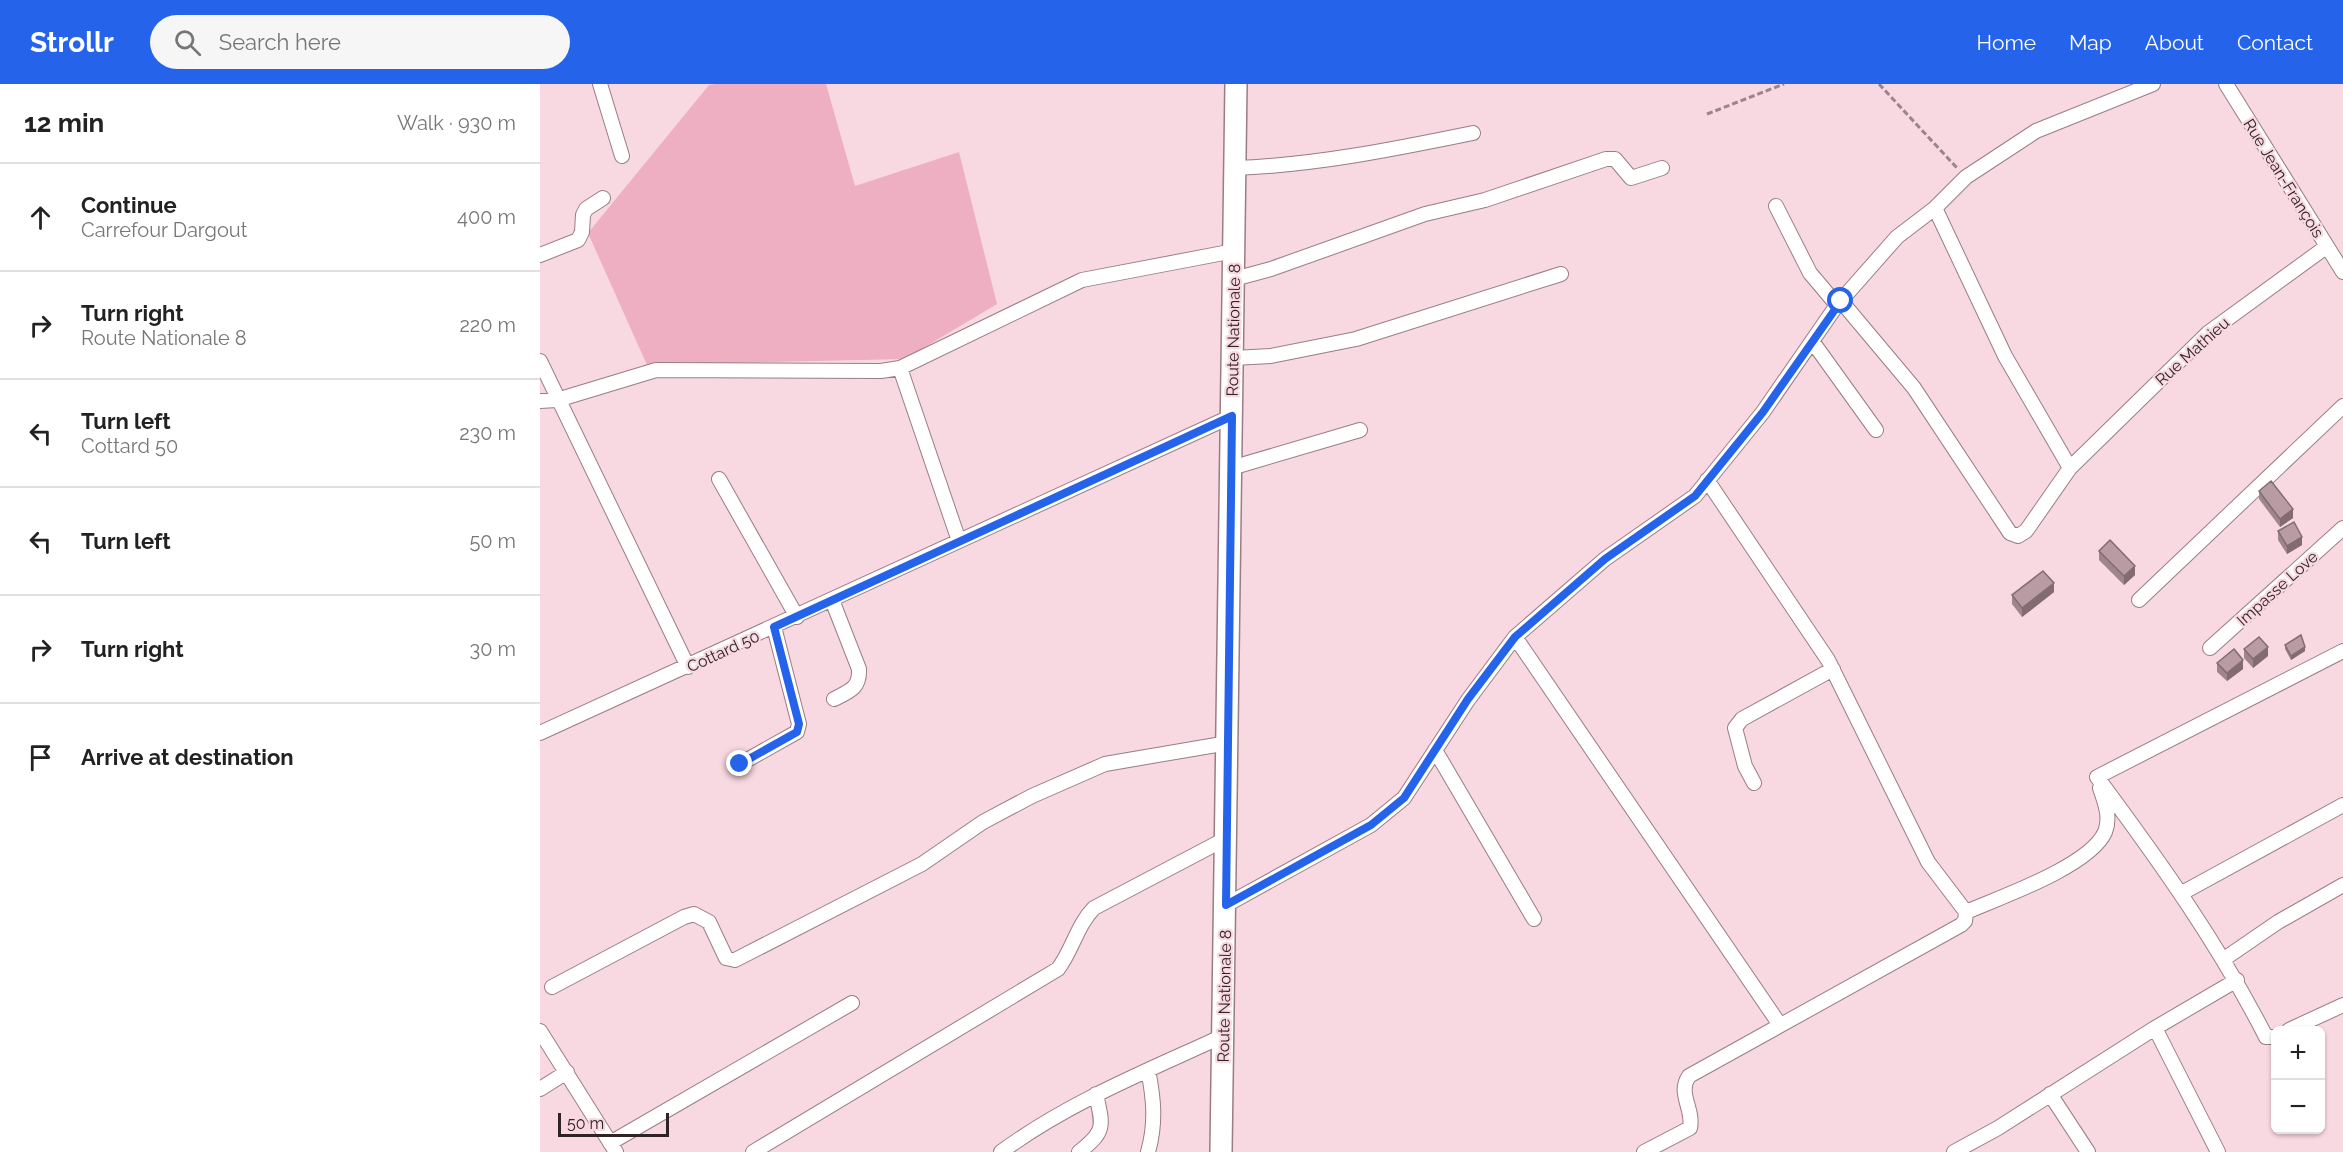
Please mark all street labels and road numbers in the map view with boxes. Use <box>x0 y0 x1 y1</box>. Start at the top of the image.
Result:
street label: Rue Jean-François <box>2239 115 2328 241</box>
street label: Route Nationale 8 <box>1223 264 1244 396</box>
street label: Rue Mathieu <box>2151 313 2233 390</box>
street label: Impasse Love <box>2233 547 2322 630</box>
street label: Cottard 50 <box>684 626 762 676</box>
street label: Route Nationale 8 <box>1214 930 1235 1062</box>

